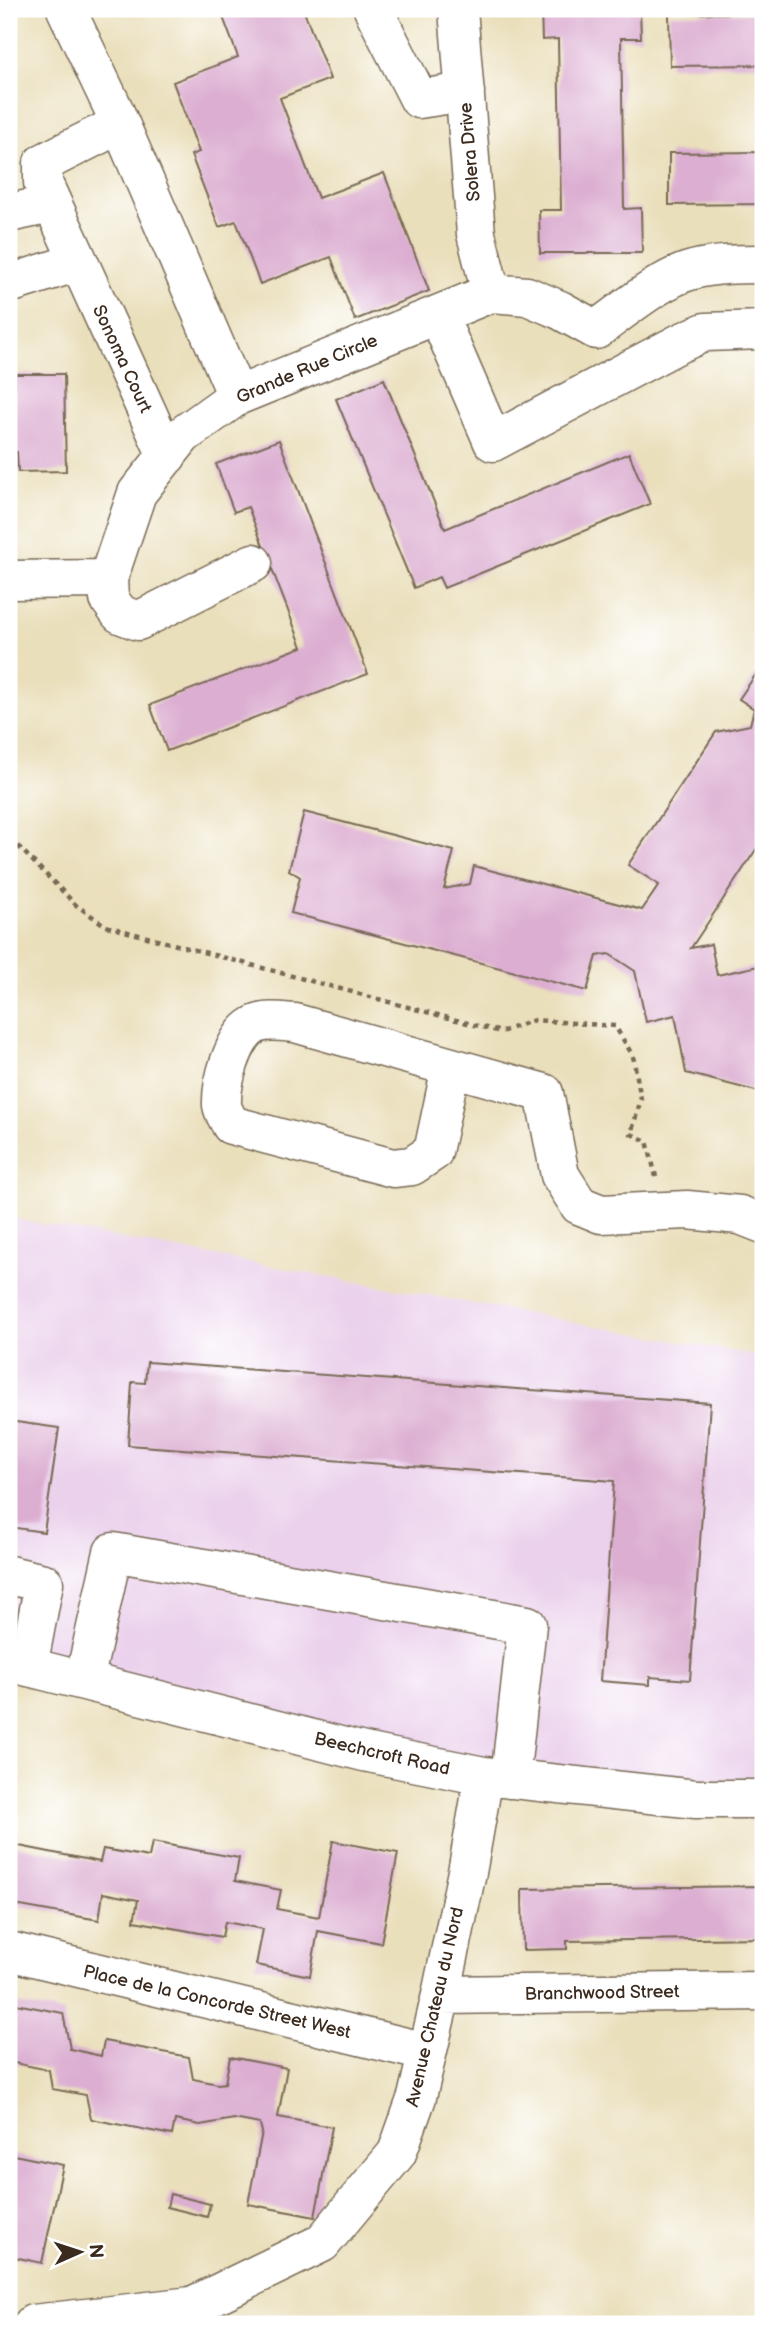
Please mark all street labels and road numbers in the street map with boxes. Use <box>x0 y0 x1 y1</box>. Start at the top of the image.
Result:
street label: Solera Drive <box>455 101 485 202</box>
street label: Sonoma Court <box>88 302 156 417</box>
street label: Grande Rue Circle <box>233 330 381 408</box>
street label: Beechcroft Road <box>312 1728 452 1780</box>
street label: Avenue Chateau du Nord <box>402 1905 468 2109</box>
street label: Place de la Concorde Street West <box>81 1961 353 2043</box>
street label: Branchwood Street <box>524 1981 680 2005</box>

